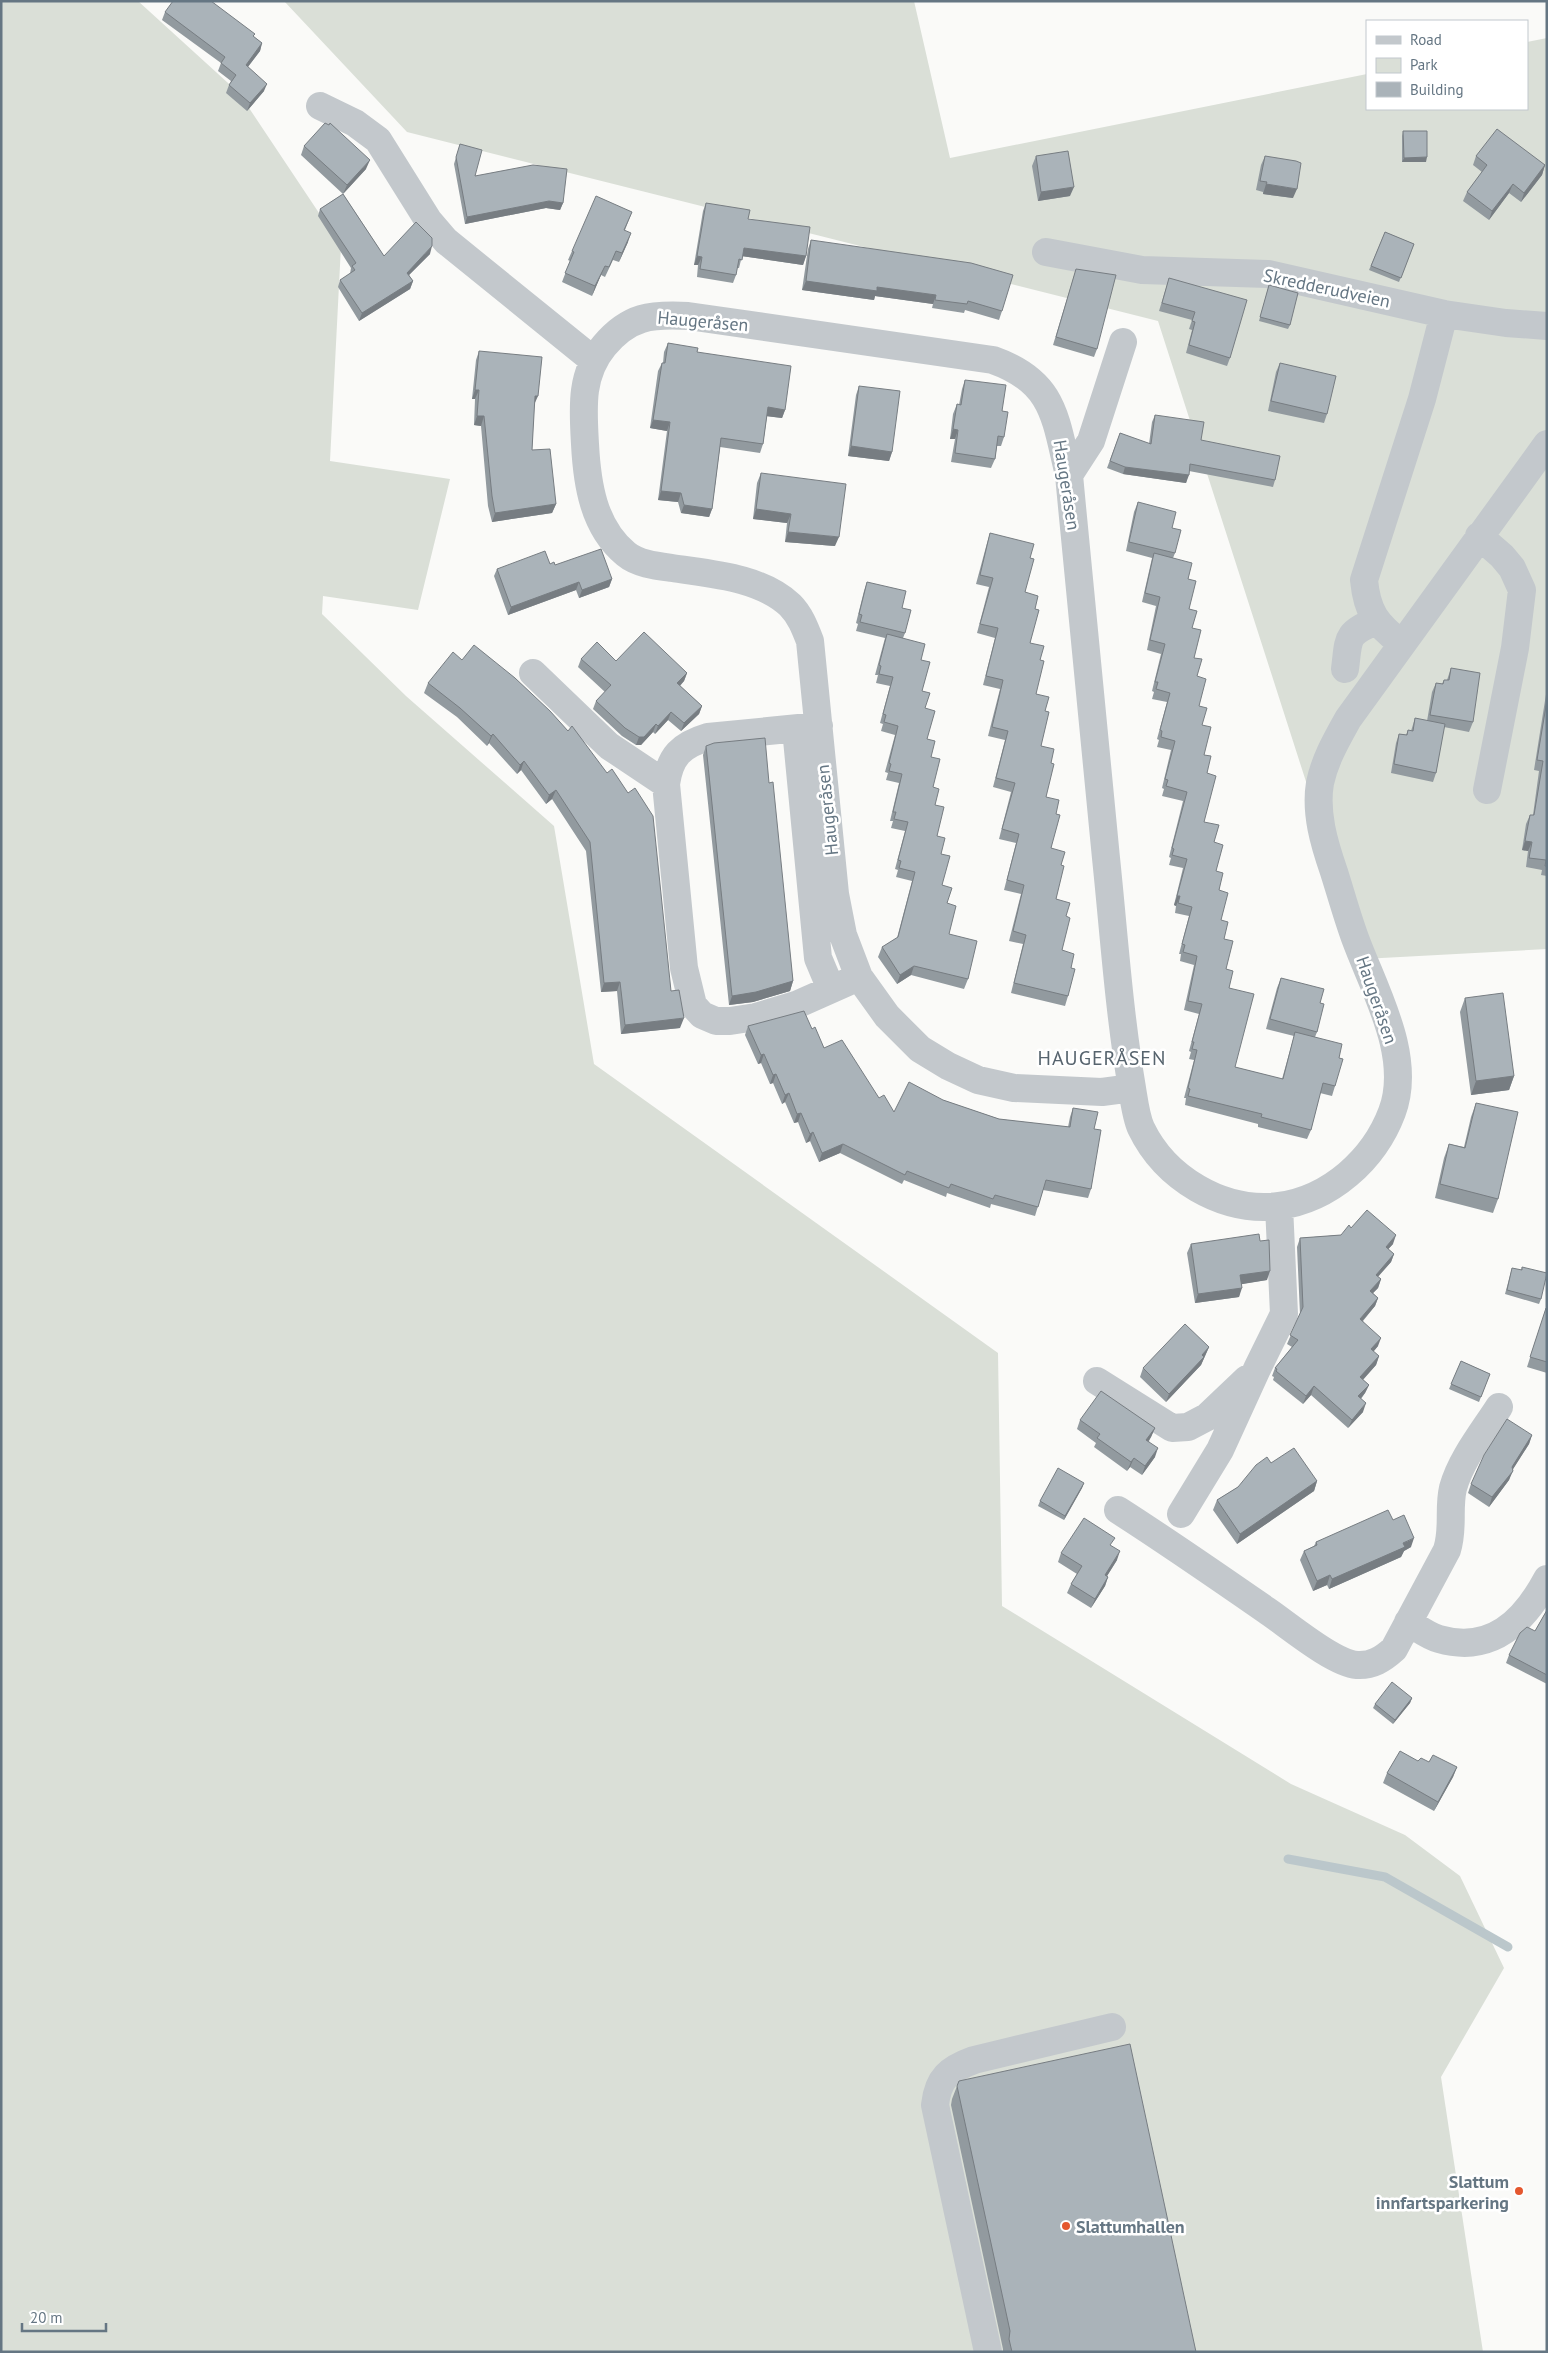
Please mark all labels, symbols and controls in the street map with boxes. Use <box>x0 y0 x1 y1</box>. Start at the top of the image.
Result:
legend <box>1366 20 1528 110</box>
text: Road <box>1410 30 1442 49</box>
text: Park <box>1410 55 1438 74</box>
text: Building <box>1410 80 1464 99</box>
street label: Skredderudveien <box>1262 263 1392 313</box>
street label: Haugeråsen <box>657 306 749 336</box>
street label: Haugeråsen <box>1049 438 1085 532</box>
street label: Haugeråsen <box>811 763 843 857</box>
street label: Haugeråsen <box>1351 953 1403 1047</box>
district label: HAUGERÅSEN <box>1037 1045 1167 1071</box>
place label: Slattum innfartsparkering <box>1376 2170 1509 2214</box>
marker: Slattum innfartsparkering <box>1513 2185 1525 2197</box>
place label: Slattumhallen <box>1076 2215 1185 2238</box>
marker: Slattumhallen <box>1060 2220 1072 2232</box>
scale bar <box>22 2300 106 2332</box>
text: 20 m <box>30 2308 63 2327</box>

